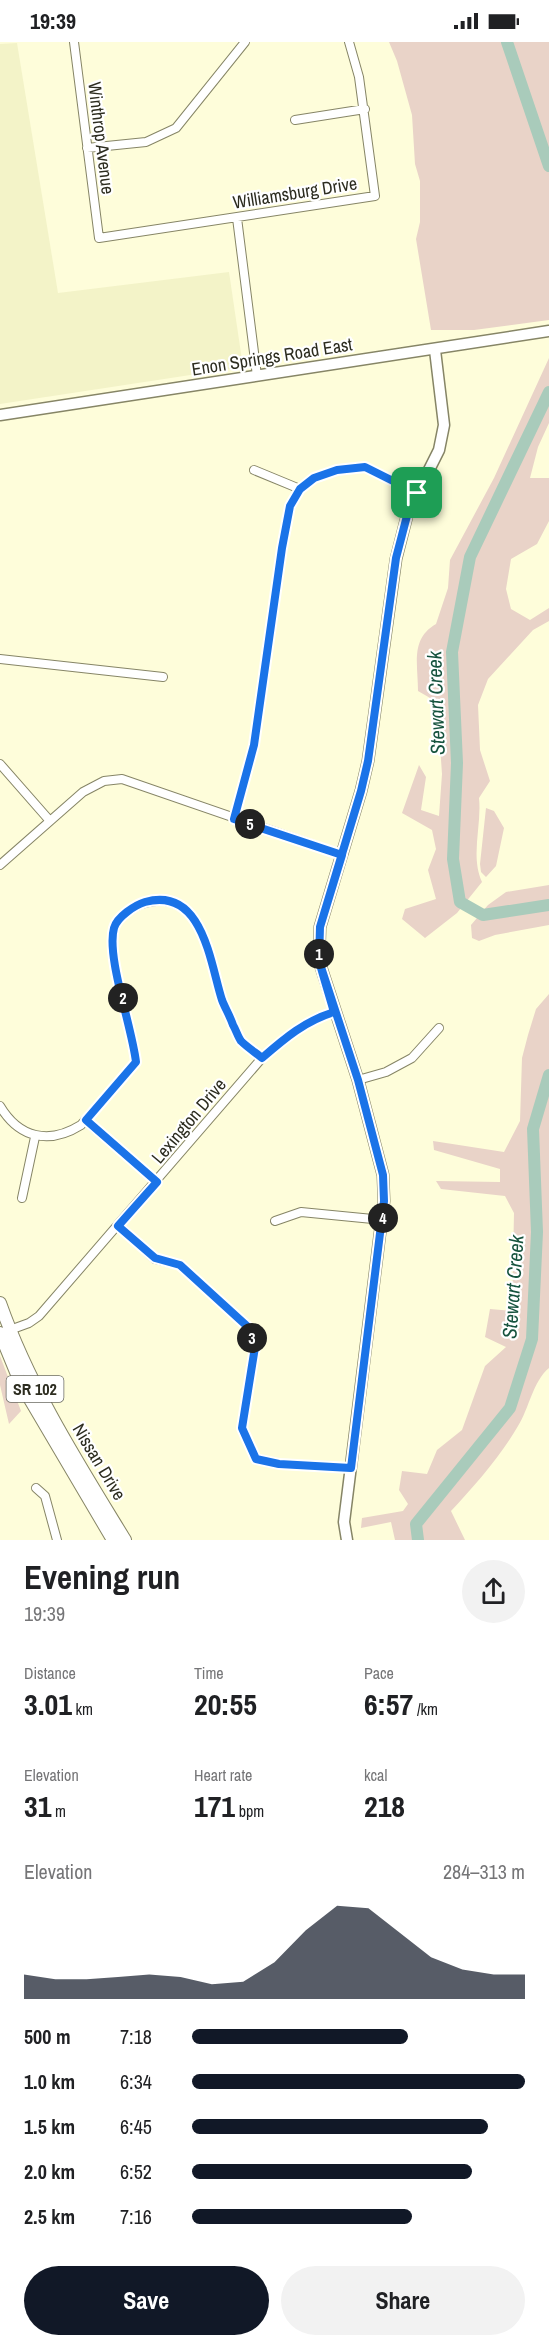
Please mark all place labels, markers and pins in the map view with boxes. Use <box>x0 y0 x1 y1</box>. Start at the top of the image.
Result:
pin <box>391 467 442 518</box>
pin: 5 <box>235 809 265 839</box>
pin: 1 <box>304 939 334 969</box>
pin: 2 <box>108 983 138 1013</box>
pin: 4 <box>368 1203 398 1233</box>
pin: 3 <box>237 1323 267 1353</box>

